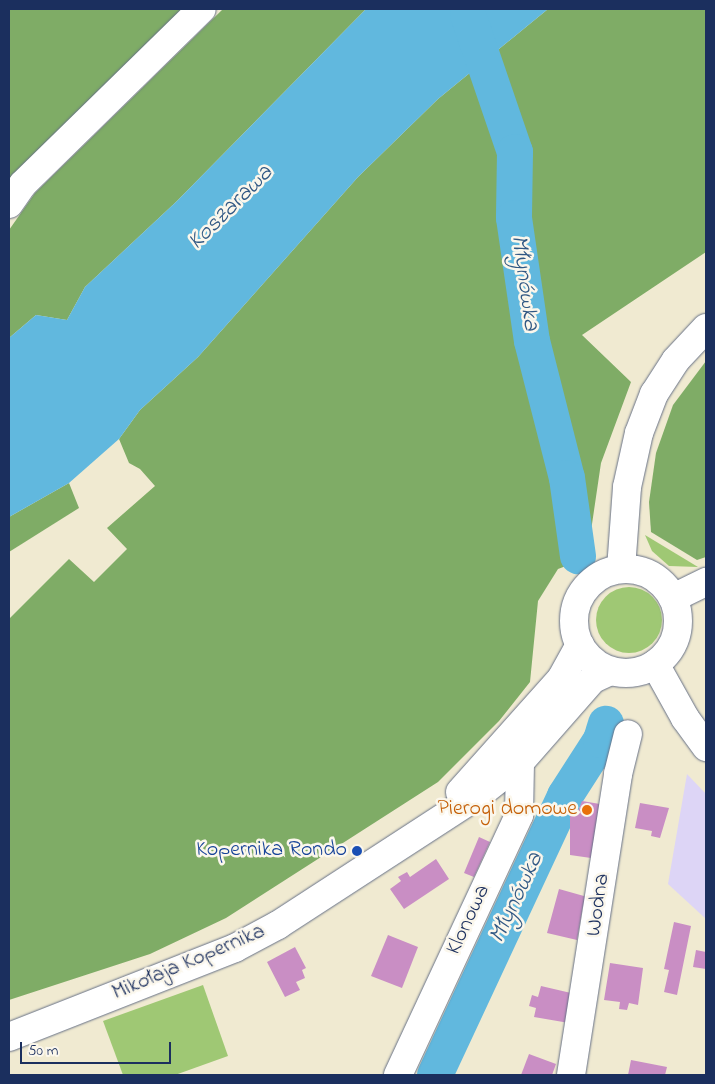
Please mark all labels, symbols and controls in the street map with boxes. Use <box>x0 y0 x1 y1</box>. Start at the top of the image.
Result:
water label: Koszarawa <box>182 159 280 257</box>
water label: Młynówka <box>503 233 545 333</box>
place label: Pierogi domowe <box>438 797 577 823</box>
marker: Pierogi domowe <box>581 804 593 816</box>
place label: Kopernika Rondo <box>196 838 347 864</box>
marker: Kopernika Rondo <box>351 845 363 857</box>
water label: Młynówka <box>484 848 550 948</box>
street label: Wodna <box>582 872 616 938</box>
street label: Klonowa <box>441 881 497 959</box>
street label: Mikołaja Kopernika <box>109 919 269 1007</box>
scale bar <box>22 1032 174 1064</box>
text: 50 m <box>28 1040 58 1062</box>

